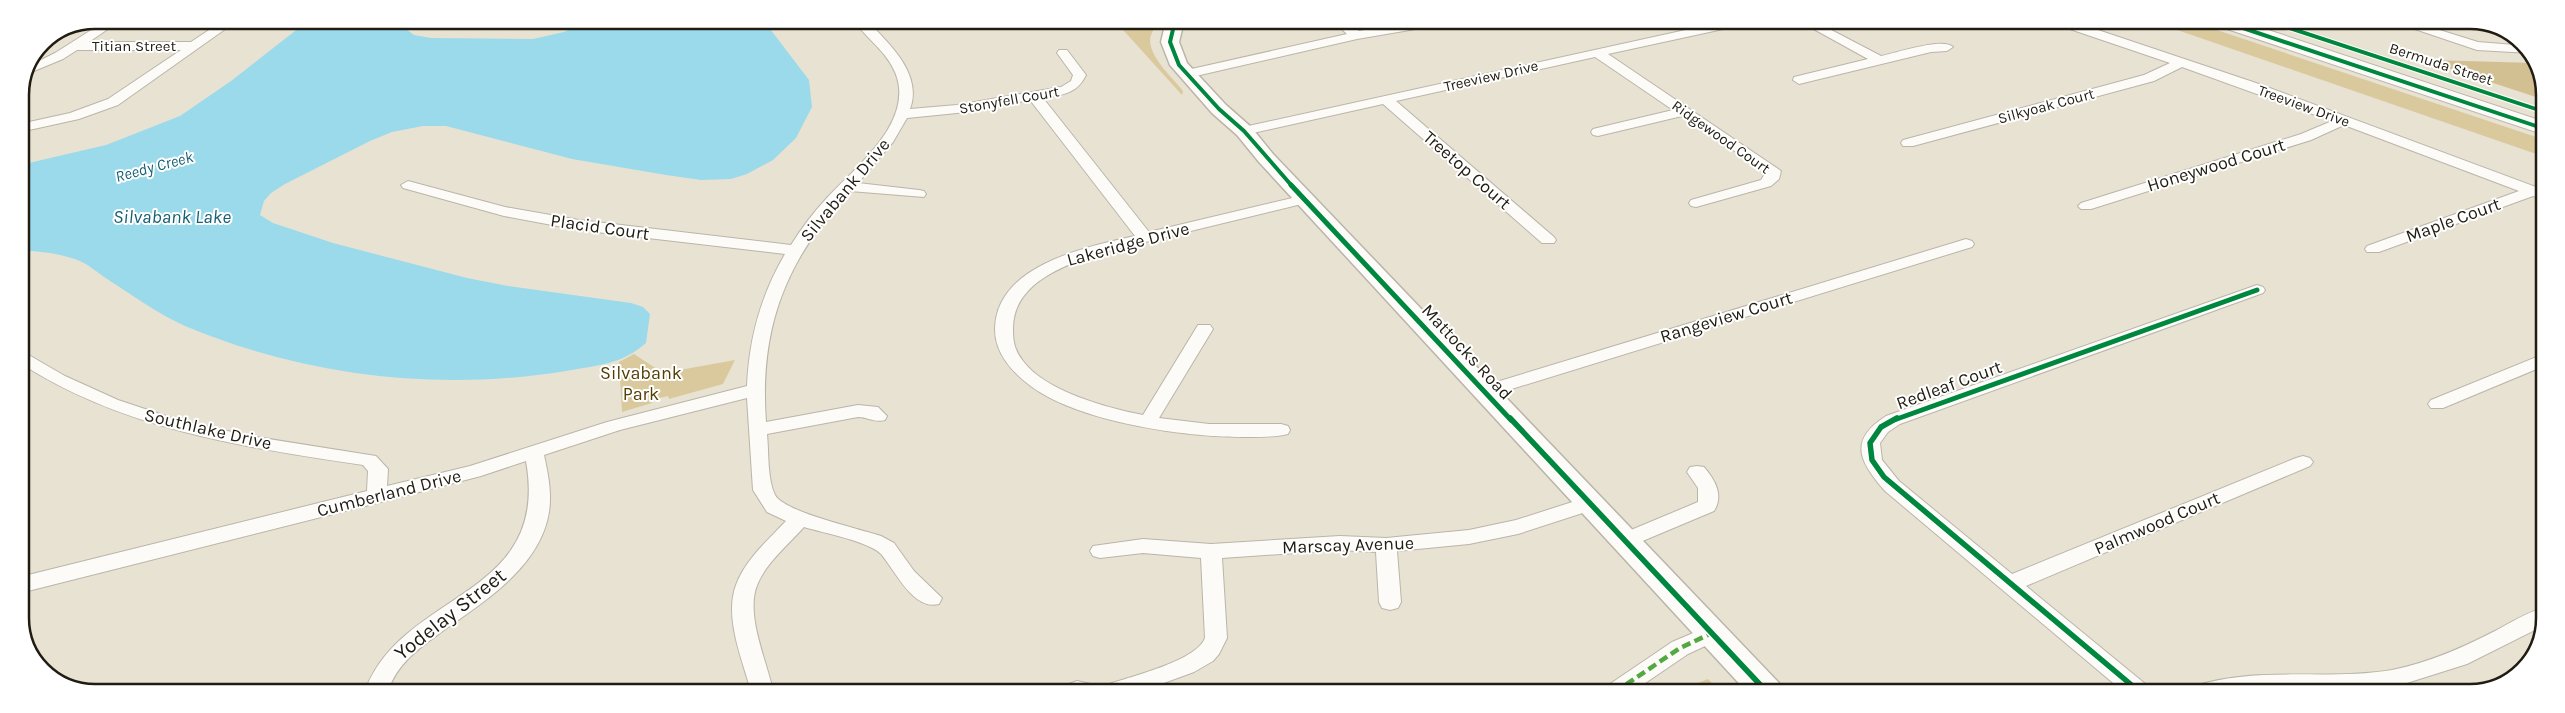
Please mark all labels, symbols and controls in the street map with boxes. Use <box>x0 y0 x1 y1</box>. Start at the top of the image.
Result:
street label: Titian Street <box>92 37 176 55</box>
street label: Bermuda Street <box>2387 39 2495 89</box>
street label: Treeview Drive <box>1442 56 1540 96</box>
street label: Treeview Drive <box>2256 81 2352 131</box>
street label: Stonyfell Court <box>958 82 1061 118</box>
street label: Silkyoak Court <box>1996 84 2096 127</box>
street label: Ridgewood Court <box>1668 96 1774 178</box>
street label: Treetop Court <box>1419 126 1516 214</box>
street label: Silvabank Drive <box>795 134 895 246</box>
street label: Honeywood Court <box>2144 134 2288 196</box>
water label: Reedy Creek <box>113 147 196 186</box>
street label: Maple Court <box>2403 193 2504 247</box>
water label: Silvabank Lake <box>113 206 231 228</box>
street label: Placid Court <box>549 209 651 245</box>
street label: Lakeridge Drive <box>1064 217 1192 271</box>
street label: Rangeview Court <box>1657 286 1795 348</box>
street label: Mattocks Road <box>1417 299 1517 405</box>
street label: Redleaf Court <box>1893 356 2005 414</box>
park label: Silvabank Park <box>600 362 682 405</box>
street label: Southlake Drive <box>142 404 274 454</box>
street label: Cumberland Drive <box>315 464 463 522</box>
street label: Palmwood Court <box>2091 487 2223 559</box>
street label: Marscay Avenue <box>1282 532 1414 558</box>
street label: Yodelay Street <box>390 563 511 665</box>

